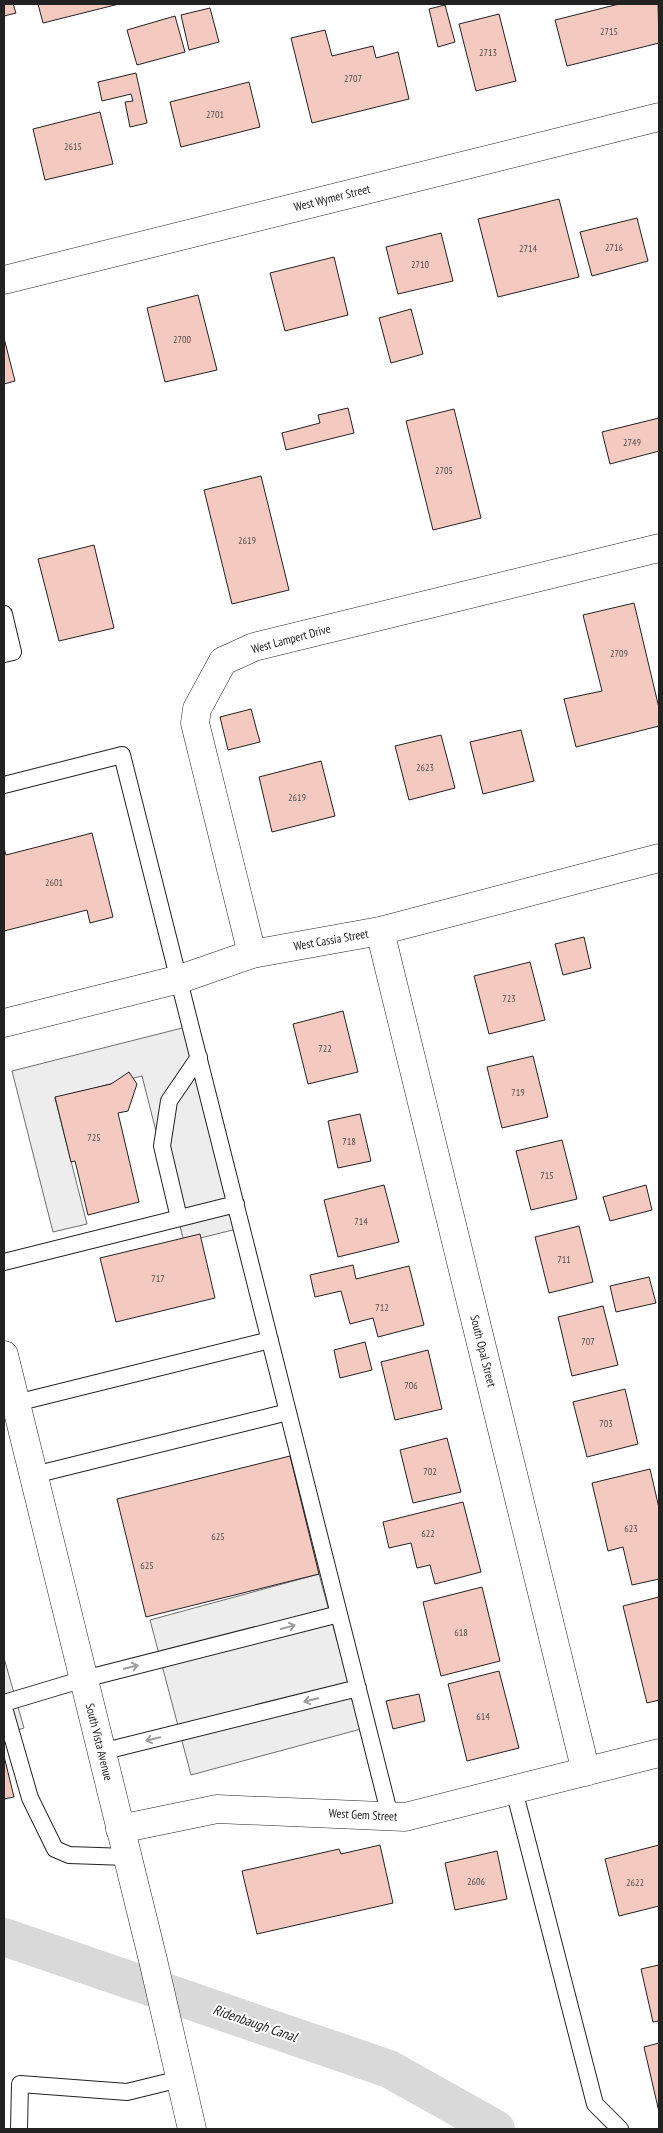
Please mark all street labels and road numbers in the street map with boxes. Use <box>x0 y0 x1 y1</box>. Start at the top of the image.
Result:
street label: West Wymer Street <box>292 181 372 214</box>
street label: West Lampert Drive <box>250 621 332 656</box>
street label: West Cassia Street <box>292 925 370 953</box>
street label: South Opal Street <box>467 1313 500 1389</box>
street label: South Vista Avenue <box>83 1702 116 1782</box>
street label: West Gem Street <box>328 1805 398 1824</box>

